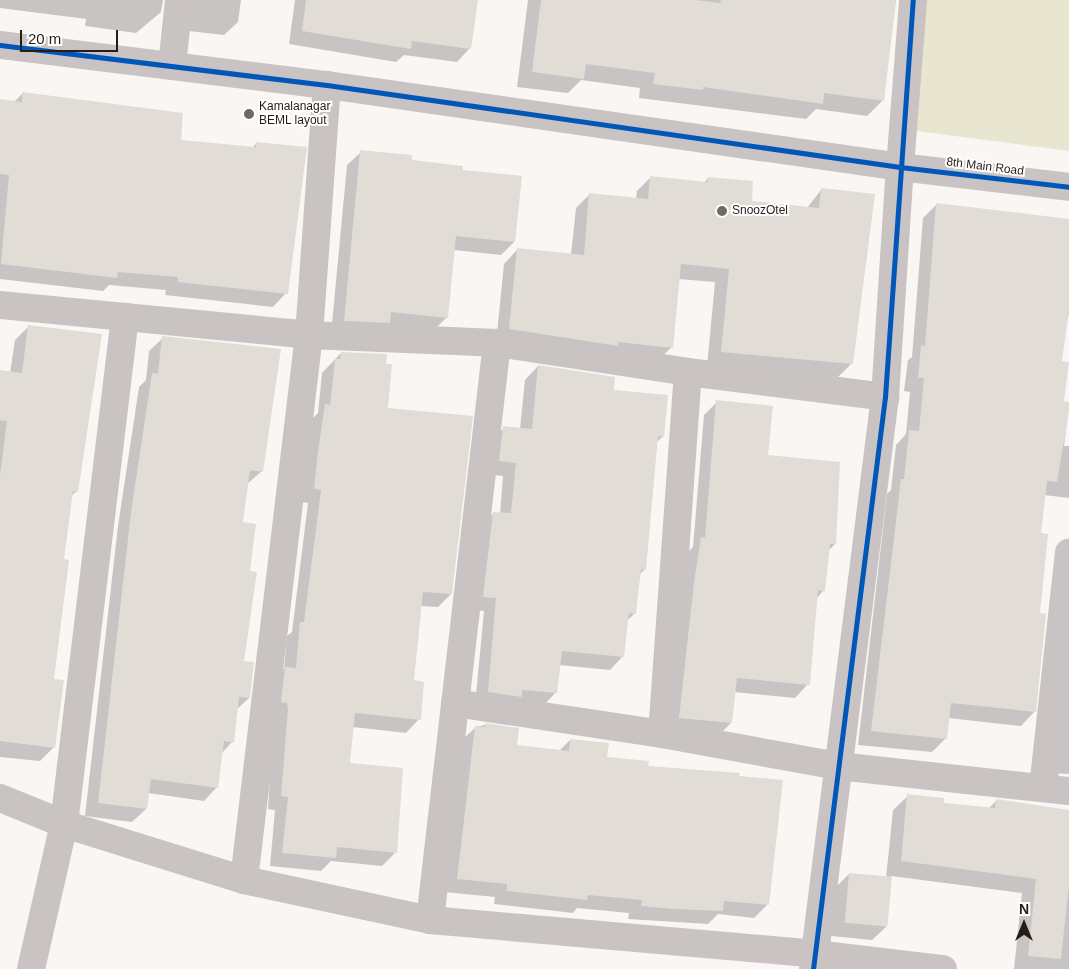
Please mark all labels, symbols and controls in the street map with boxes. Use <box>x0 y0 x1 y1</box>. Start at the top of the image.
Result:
scale bar <box>22 20 120 52</box>
text: 20 m <box>28 30 61 47</box>
place label: Kamalanagar BEML layout <box>259 100 330 128</box>
marker: Kamalanagar BEML layout <box>243 108 255 120</box>
street label: 8th Main Road <box>945 155 1025 179</box>
place label: SnoozOtel <box>732 204 788 218</box>
marker: SnoozOtel <box>716 205 728 217</box>
north arrow <box>999 899 1049 949</box>
text: N <box>1019 901 1029 917</box>

